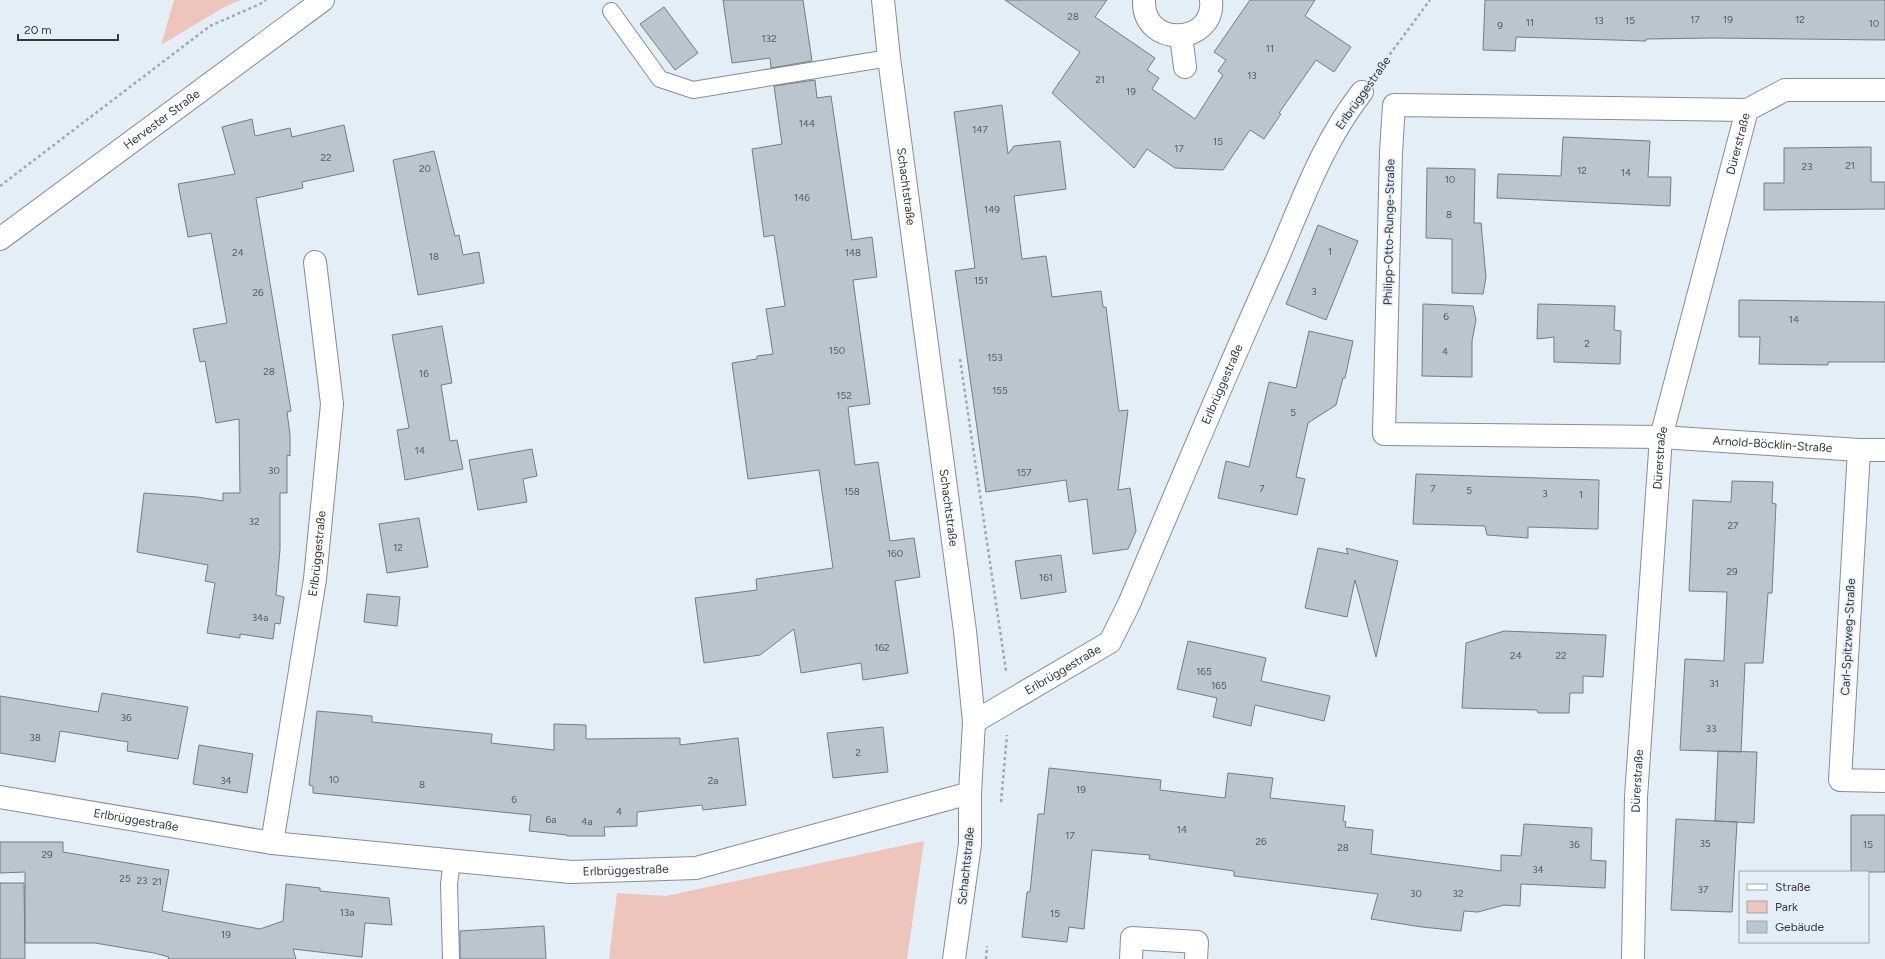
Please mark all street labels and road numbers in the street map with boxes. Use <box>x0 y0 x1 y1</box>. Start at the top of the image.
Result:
street label: Erlbrüggestraße <box>1333 53 1394 132</box>
street label: Hervester Straße <box>121 86 203 152</box>
street label: Dürerstraße <box>1723 111 1753 176</box>
street label: Schachtstraße <box>894 147 918 227</box>
street label: Philipp-Otto-Runge-Straße <box>1381 158 1397 305</box>
street label: Erlbrüggestraße <box>1199 342 1246 426</box>
street label: Dürerstraße <box>1650 424 1671 490</box>
street label: Arnold-Böcklin-Straße <box>1712 433 1833 455</box>
street label: Schachtstraße <box>937 468 961 548</box>
street label: Erlbrüggestraße <box>305 510 329 597</box>
street label: Carl-Spitzweg-Straße <box>1838 578 1858 696</box>
street label: Erlbrüggestraße <box>1022 642 1104 698</box>
street label: Dürerstraße <box>1629 749 1646 813</box>
street label: Erlbrüggestraße <box>93 806 180 834</box>
street label: Schachtstraße <box>955 826 977 906</box>
street label: Erlbrüggestraße <box>583 862 669 879</box>

